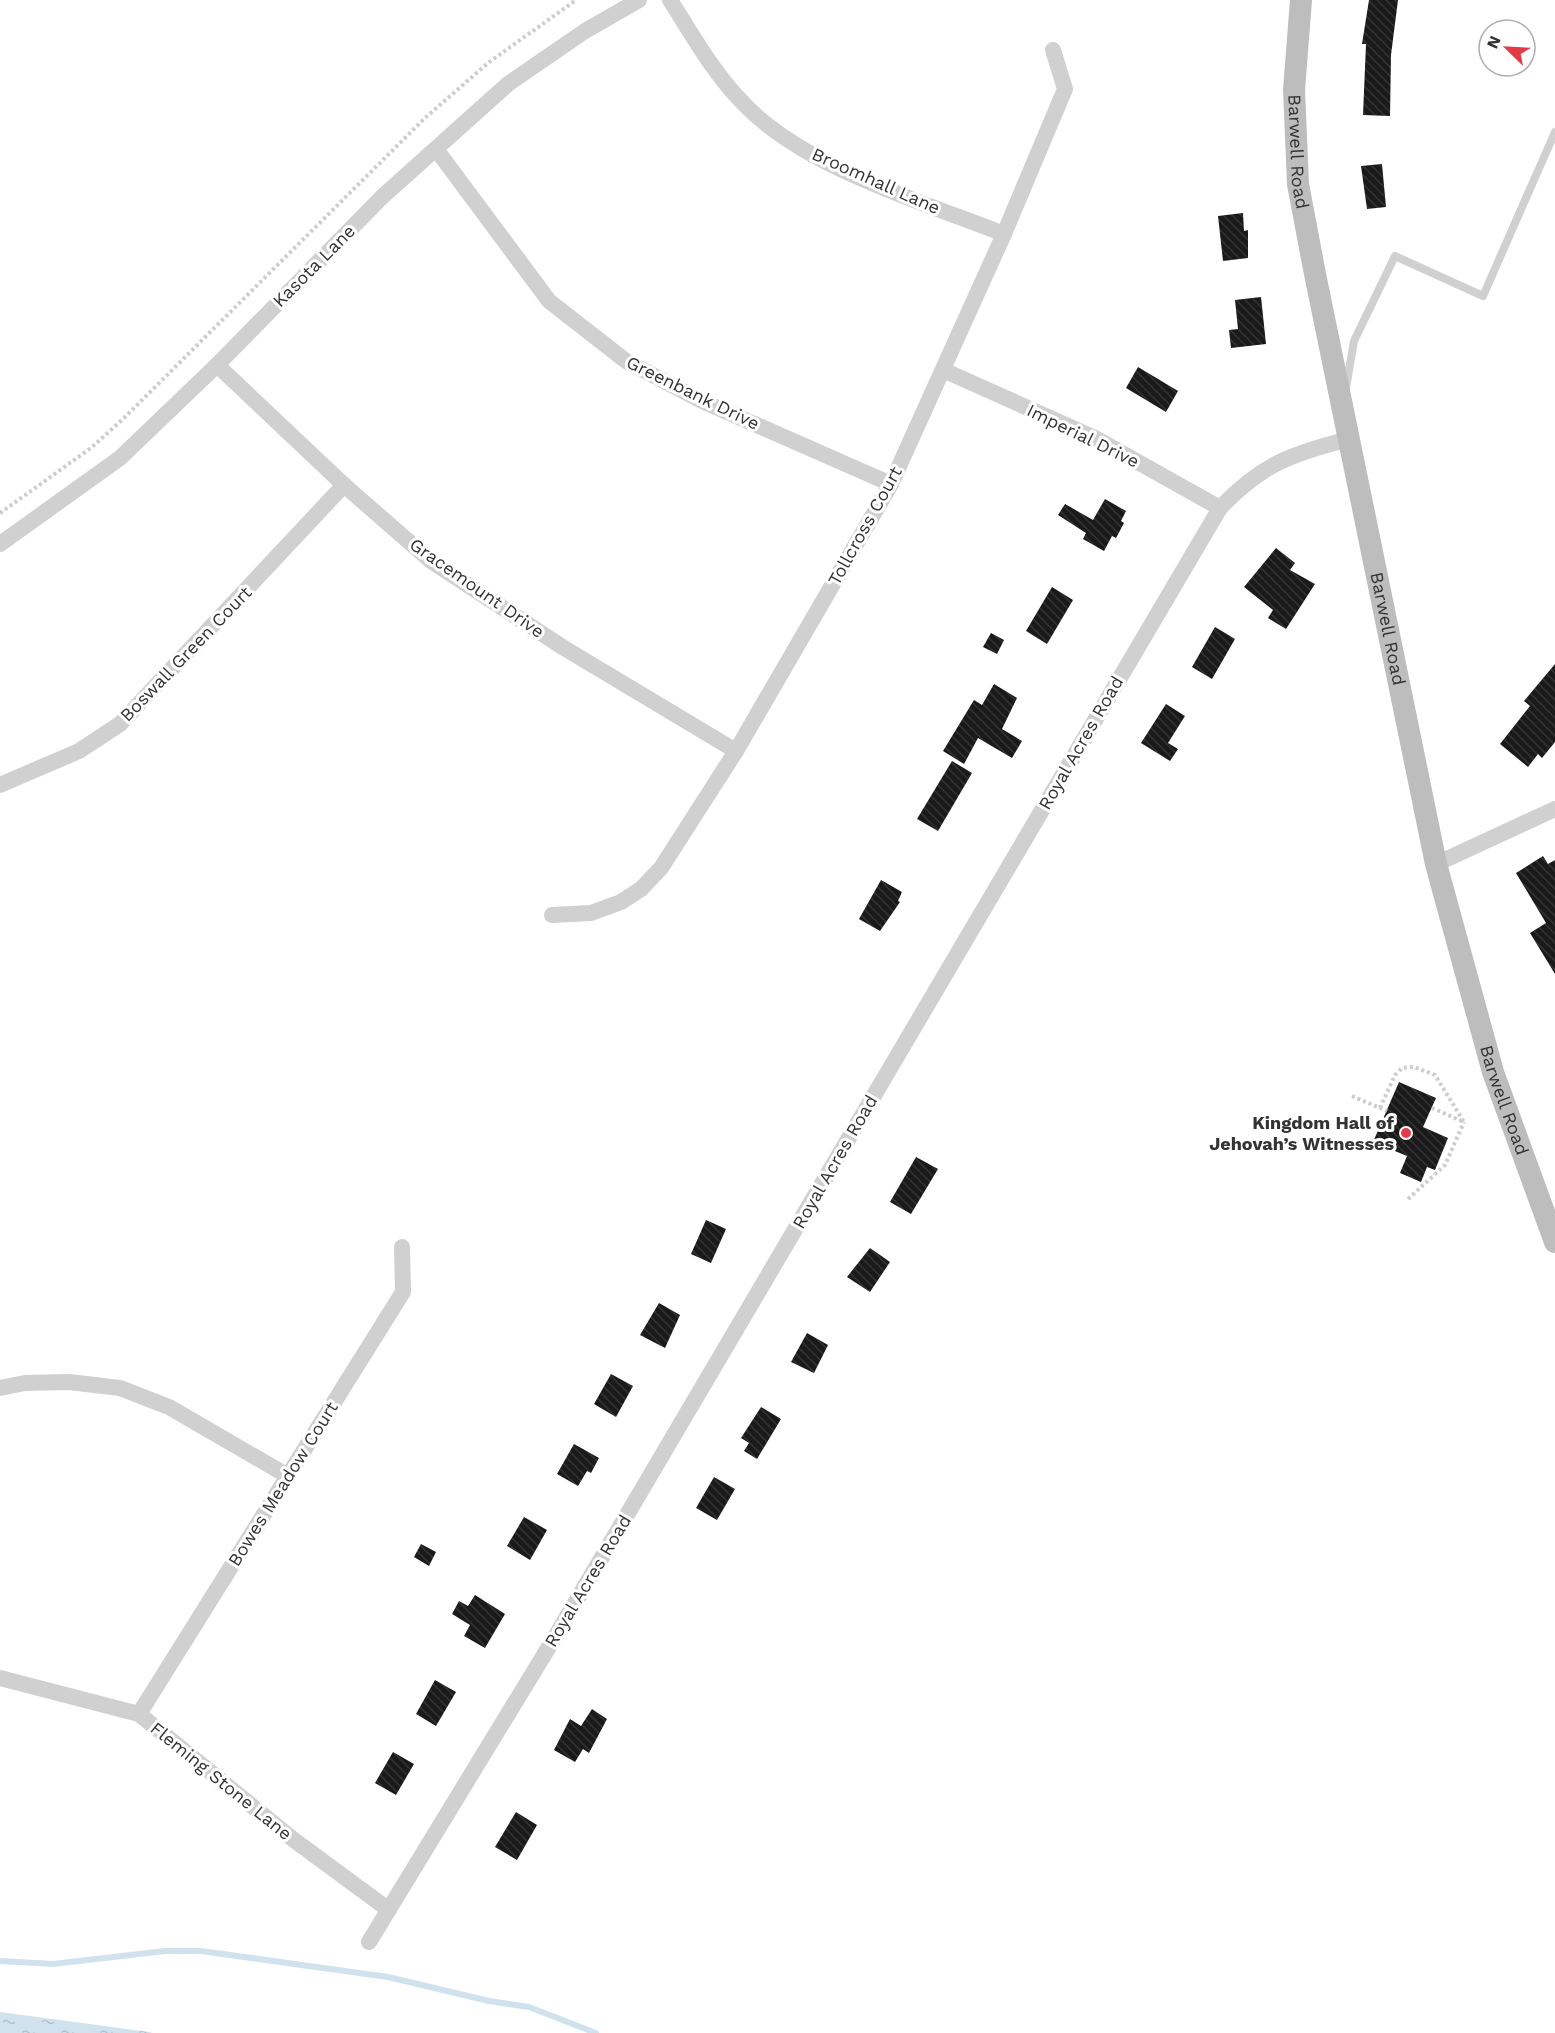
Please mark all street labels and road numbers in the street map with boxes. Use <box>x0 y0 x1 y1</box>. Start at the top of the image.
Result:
street label: Barwell Road <box>1284 94 1313 211</box>
street label: Broomhall Lane <box>809 143 943 218</box>
street label: Kasota Lane <box>268 220 359 311</box>
street label: Greenbank Drive <box>623 351 763 434</box>
street label: Imperial Drive <box>1024 399 1143 472</box>
street label: Tollcross Court <box>823 462 906 589</box>
street label: Gracemount Drive <box>406 533 549 642</box>
street label: Barwell Road <box>1366 570 1410 687</box>
street label: Boswall Green Court <box>116 581 256 726</box>
street label: Royal Acres Road <box>1034 672 1127 813</box>
street label: Barwell Road <box>1476 1043 1533 1158</box>
street label: Royal Acres Road <box>788 1091 881 1232</box>
street label: Bowes Meadow Court <box>223 1397 342 1570</box>
street label: Royal Acres Road <box>540 1511 635 1651</box>
street label: Fleming Stone Lane <box>146 1717 296 1844</box>

